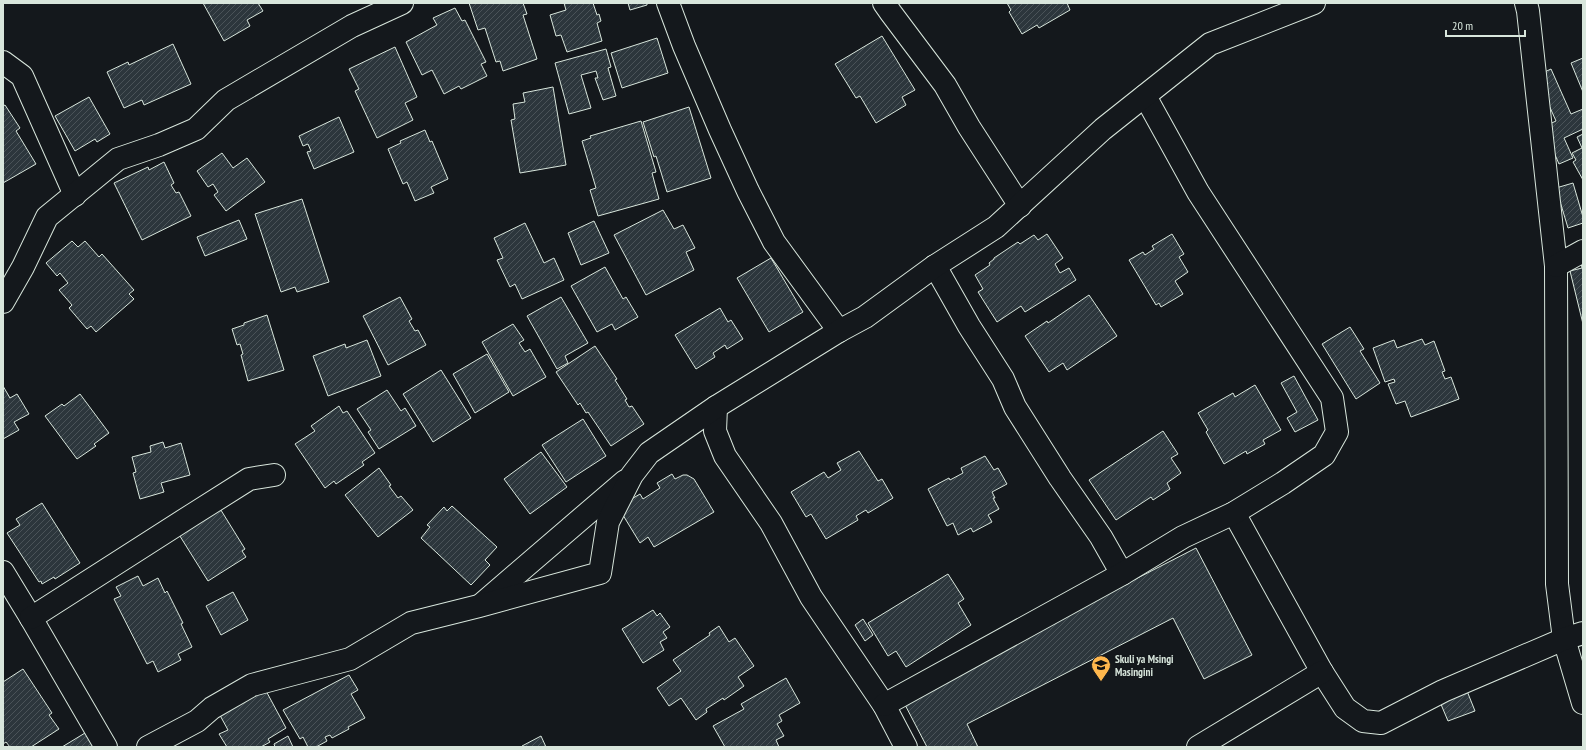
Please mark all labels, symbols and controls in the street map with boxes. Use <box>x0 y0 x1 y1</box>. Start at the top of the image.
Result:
scale bar <box>1446 12 1525 38</box>
text: 20 m <box>1452 18 1473 33</box>
place label: Skuli ya Msingi Masingini <box>1115 652 1174 679</box>
school or university icon: Skuli ya Msingi Masingini <box>1090 654 1112 682</box>

